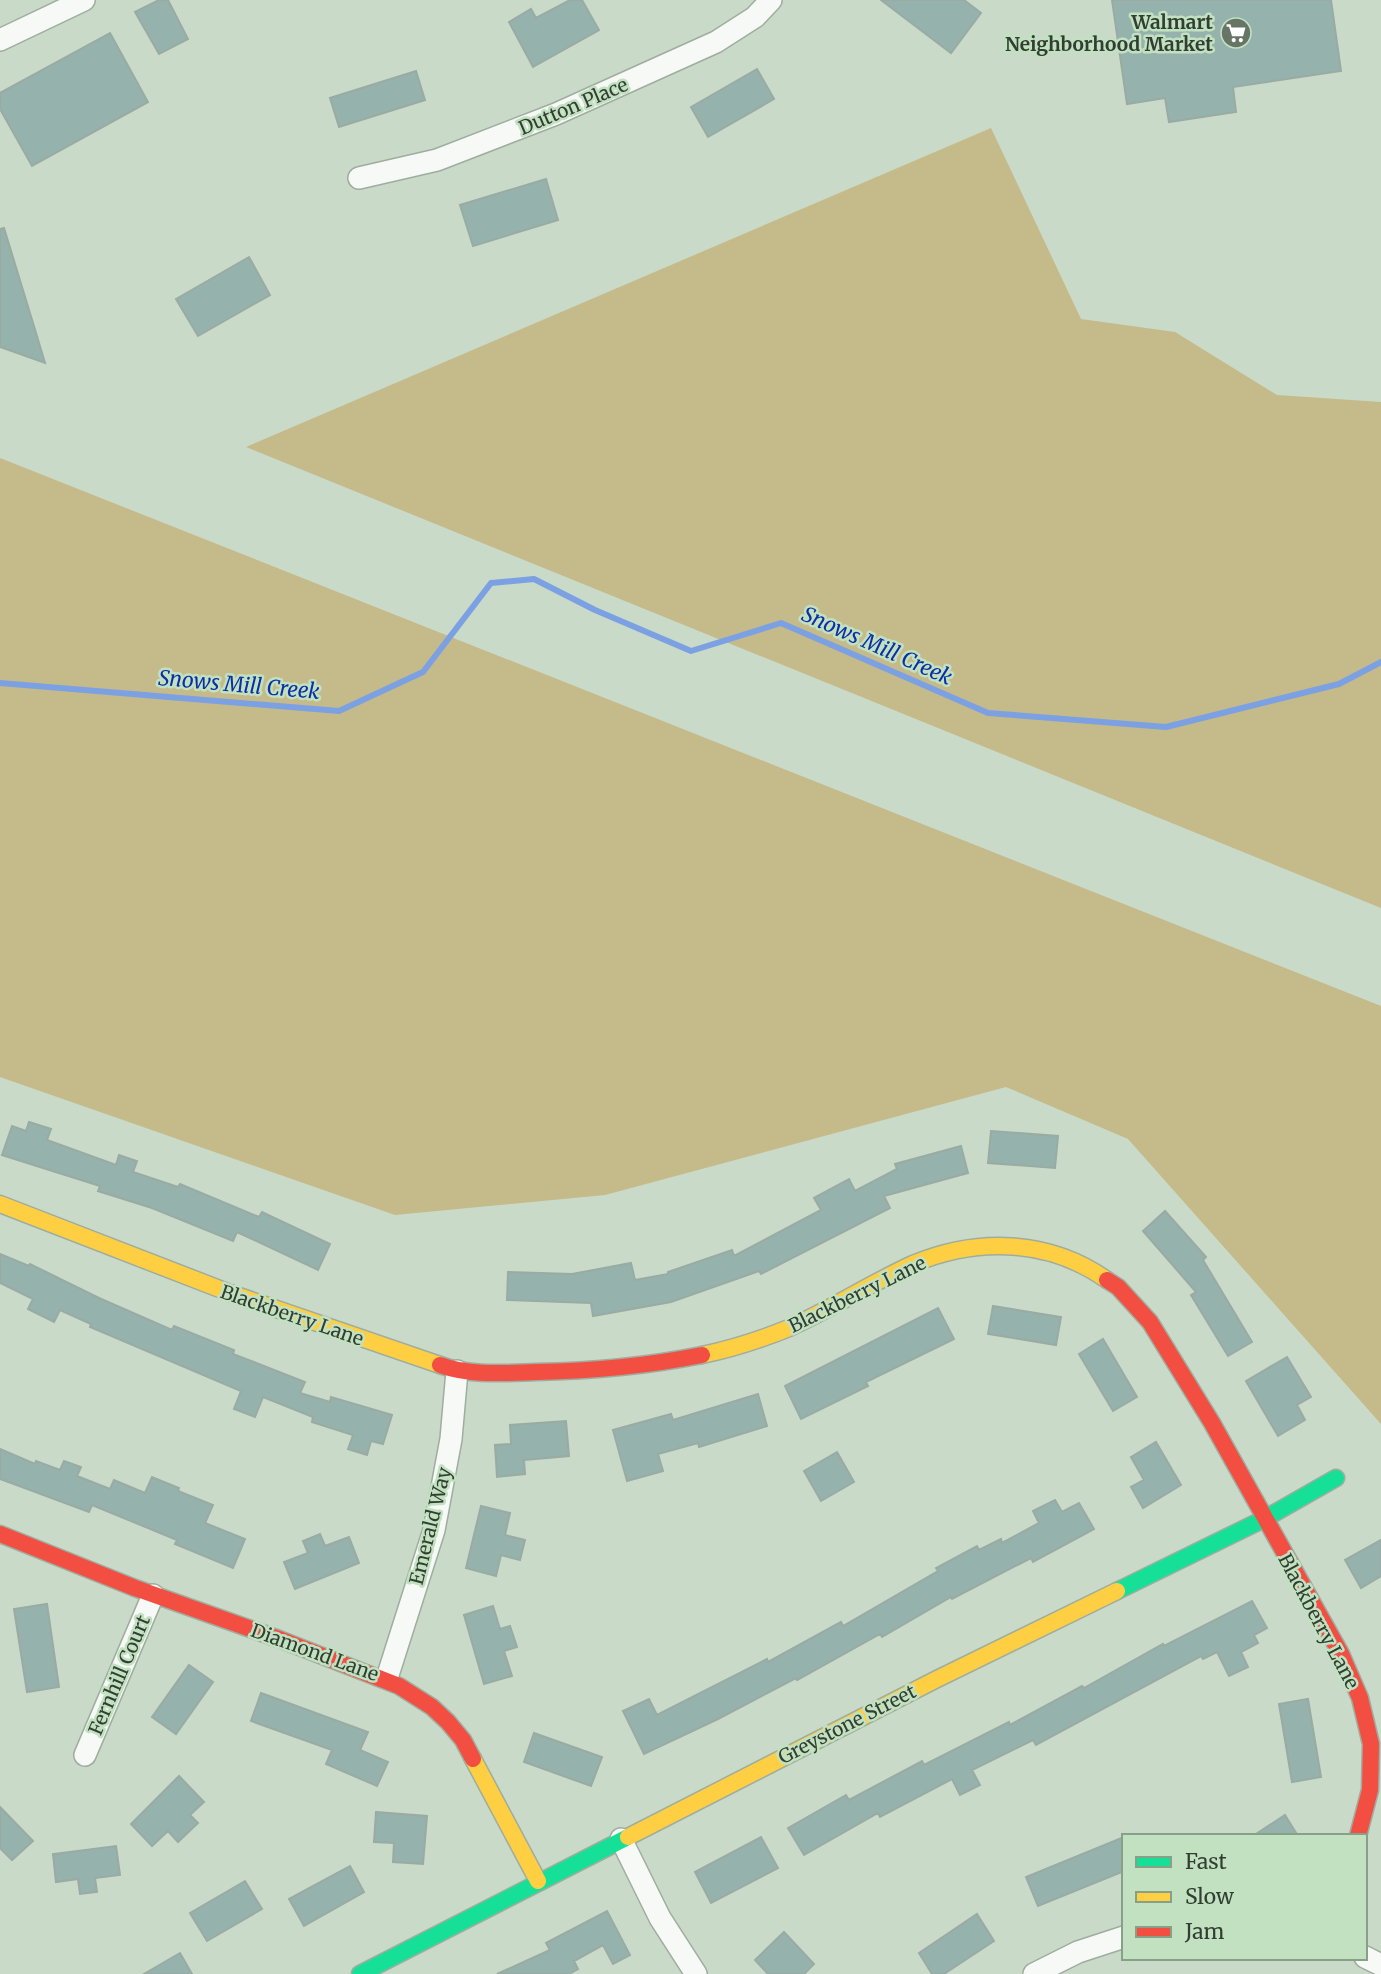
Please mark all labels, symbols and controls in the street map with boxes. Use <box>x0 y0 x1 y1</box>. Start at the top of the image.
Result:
place label: Walmart Neighborhood Market <box>1005 10 1213 56</box>
supermarket icon: Walmart Neighborhood Market <box>1219 16 1253 50</box>
street label: Dutton Place <box>515 72 631 140</box>
water label: Snows Mill Creek <box>798 600 957 691</box>
water label: Snows Mill Creek <box>157 664 321 705</box>
street label: Blackberry Lane <box>784 1250 930 1338</box>
street label: Blackberry Lane <box>217 1279 367 1351</box>
street label: Emerald Way <box>404 1465 456 1587</box>
street label: Blackberry Lane <box>1273 1549 1365 1693</box>
street label: Fernhill Court <box>83 1611 155 1739</box>
street label: Diamond Lane <box>248 1618 382 1686</box>
street label: Greystone Street <box>774 1679 920 1769</box>
legend <box>1122 1834 1367 1960</box>
text: Fast <box>1185 1848 1227 1875</box>
text: Slow <box>1185 1883 1234 1910</box>
text: Jam <box>1184 1918 1224 1945</box>

